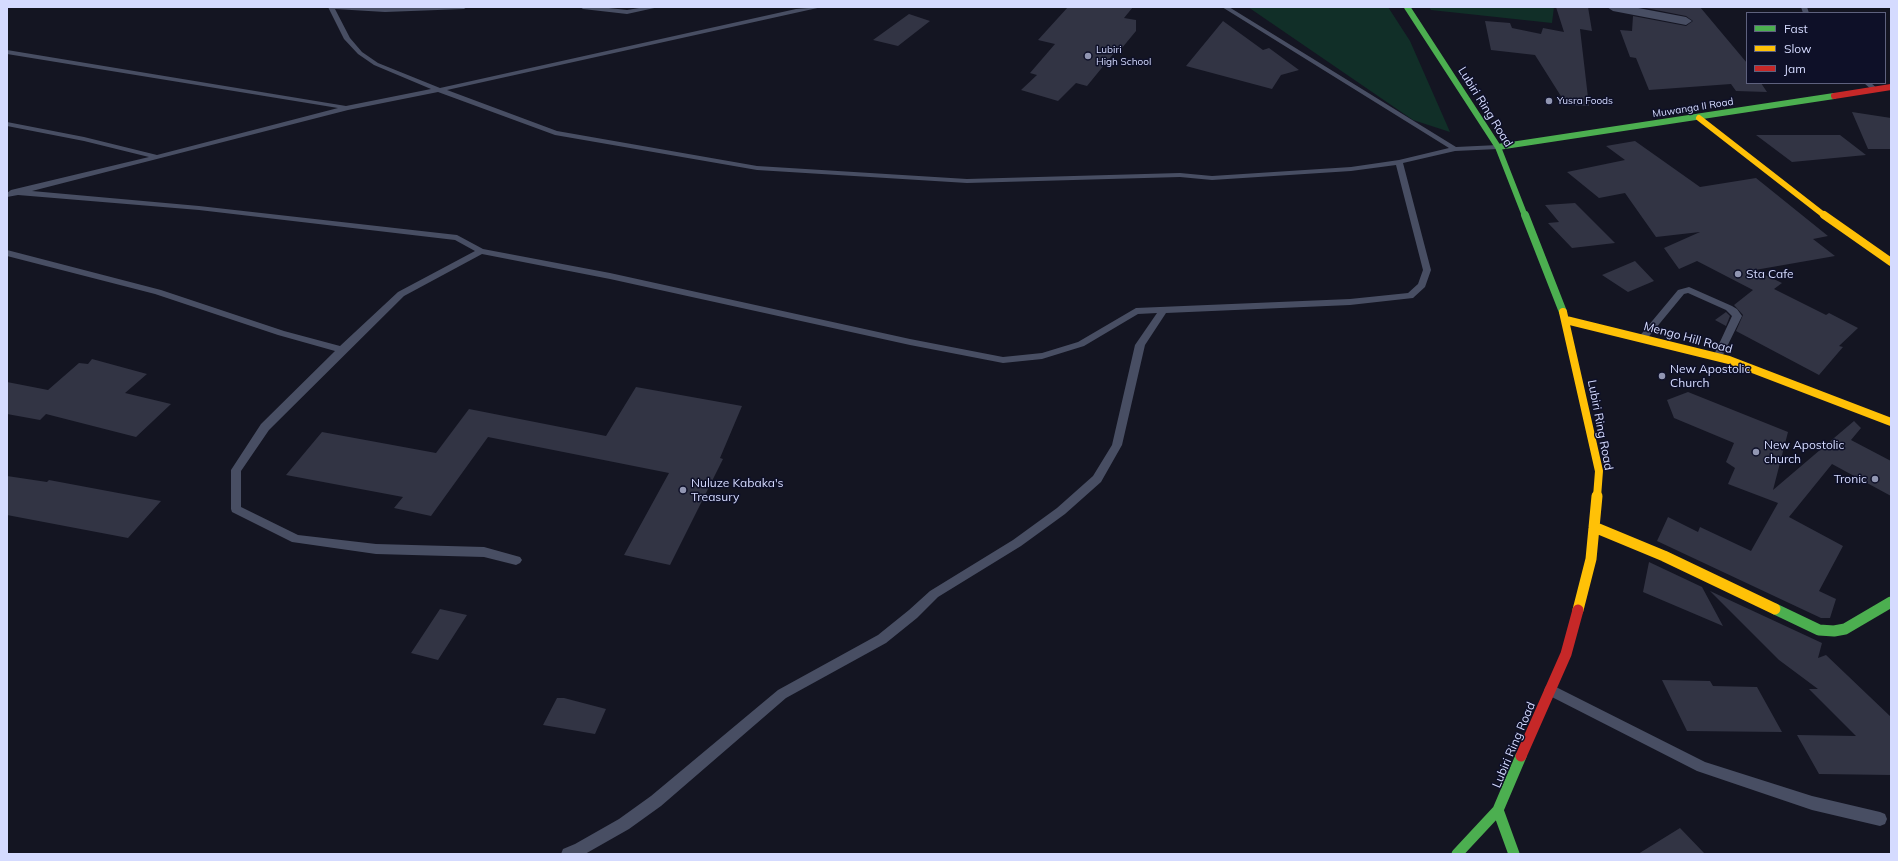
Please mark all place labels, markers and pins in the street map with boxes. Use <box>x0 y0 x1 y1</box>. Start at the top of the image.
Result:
place label: Lubiri High School <box>1096 44 1151 68</box>
marker: Lubiri High School <box>1083 51 1093 61</box>
place label: Yusra Foods <box>1557 95 1613 107</box>
marker: Yusra Foods <box>1544 96 1554 106</box>
place label: Sta Cafe <box>1746 267 1794 281</box>
marker: Sta Cafe <box>1733 269 1743 279</box>
place label: New Apostolic Church <box>1670 362 1750 390</box>
marker: New Apostolic Church <box>1657 371 1667 381</box>
place label: New Apostolic church <box>1764 438 1844 466</box>
marker: New Apostolic church <box>1751 447 1761 457</box>
place label: Tronic <box>1834 472 1867 486</box>
marker: Tronic <box>1870 474 1880 484</box>
place label: Nuluze Kabaka's Treasury <box>691 476 784 504</box>
marker: Nuluze Kabaka's Treasury <box>678 485 688 495</box>

